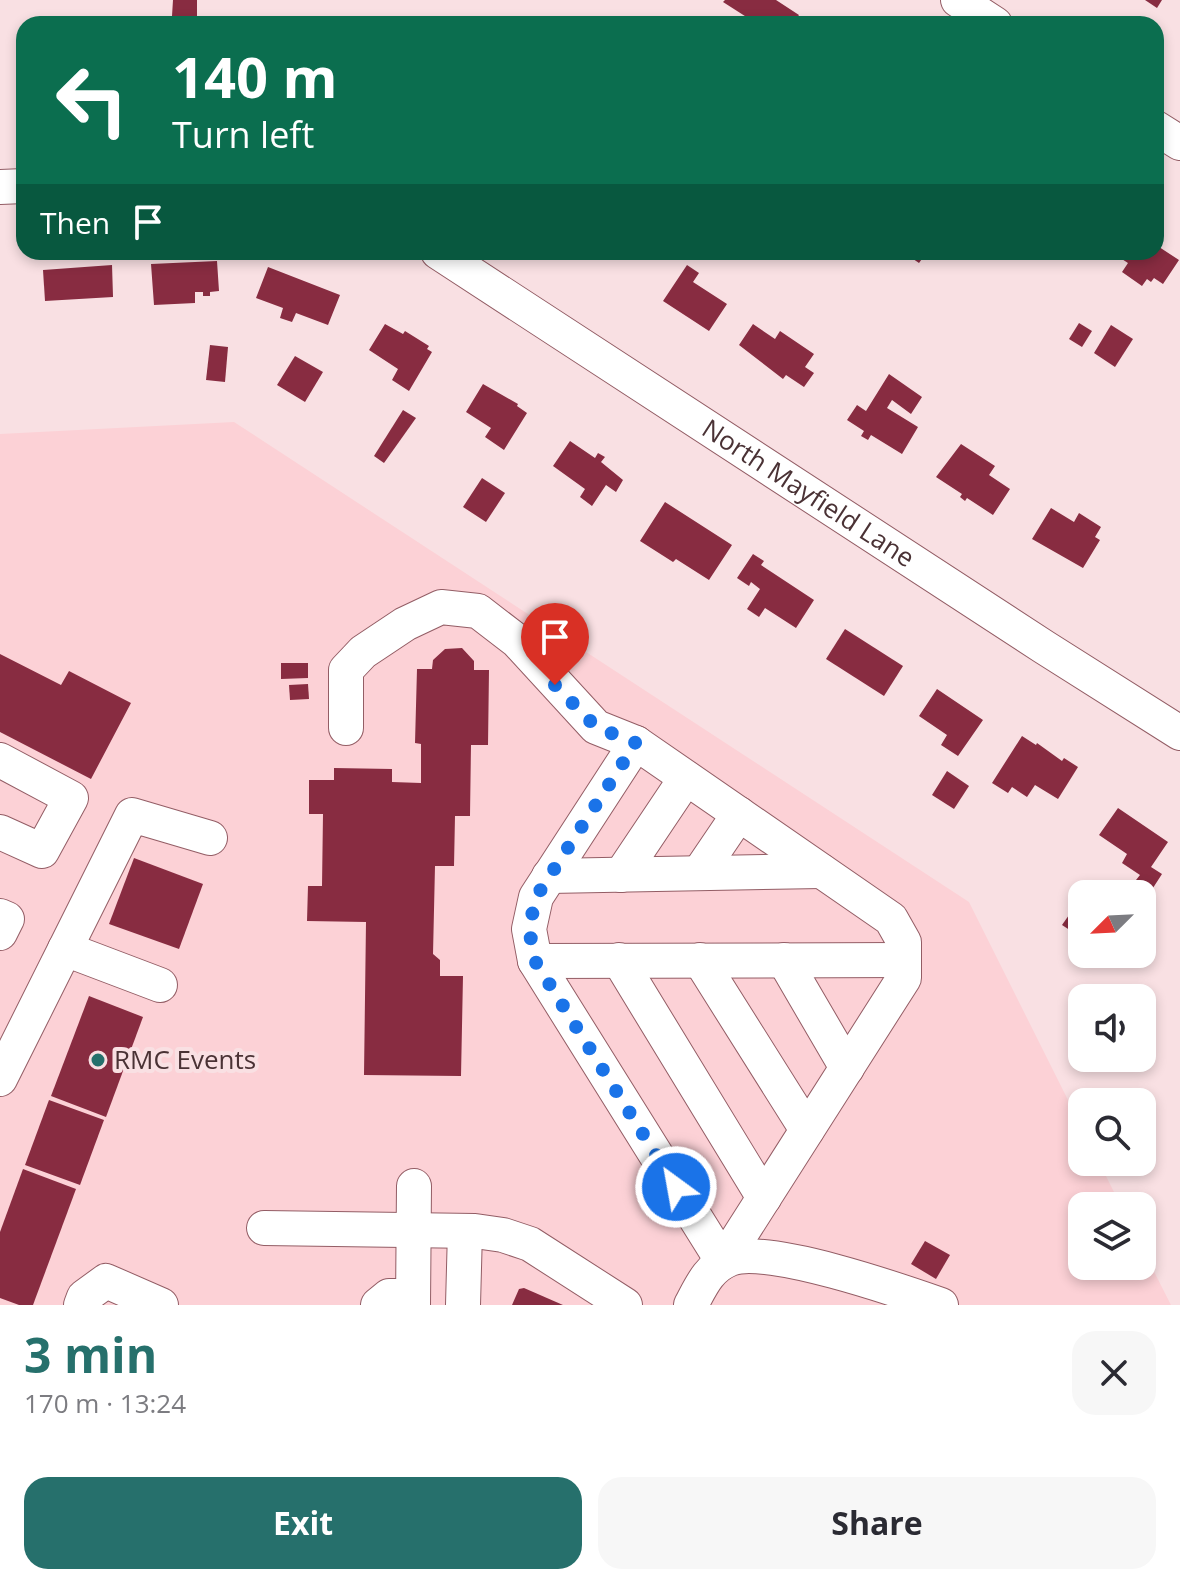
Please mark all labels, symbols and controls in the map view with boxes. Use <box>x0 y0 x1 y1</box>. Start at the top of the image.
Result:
text: 140 m <box>172 38 338 114</box>
icon: left <box>40 48 144 152</box>
text: Turn left <box>172 110 314 159</box>
icon: arrive <box>126 200 170 244</box>
text: Then <box>40 202 110 243</box>
street label: North Mayfield Lane <box>696 410 922 575</box>
pin <box>521 603 589 685</box>
icon: arrive <box>533 615 577 659</box>
north arrow <box>1068 880 1156 968</box>
map controls <box>1068 880 1156 1280</box>
button: sound <box>1068 984 1156 1072</box>
place label: RMC Events <box>114 1041 256 1077</box>
marker: RMC Events <box>89 1051 107 1069</box>
button: search <box>1068 1088 1156 1176</box>
position arrow <box>634 1145 718 1229</box>
button: layers <box>1068 1192 1156 1280</box>
text: 3 min <box>24 1322 157 1387</box>
button: close <box>1072 1331 1156 1415</box>
text: 170 m · 13:24 <box>24 1385 186 1421</box>
button: Exit <box>24 1477 582 1569</box>
button: Share <box>598 1477 1156 1569</box>

